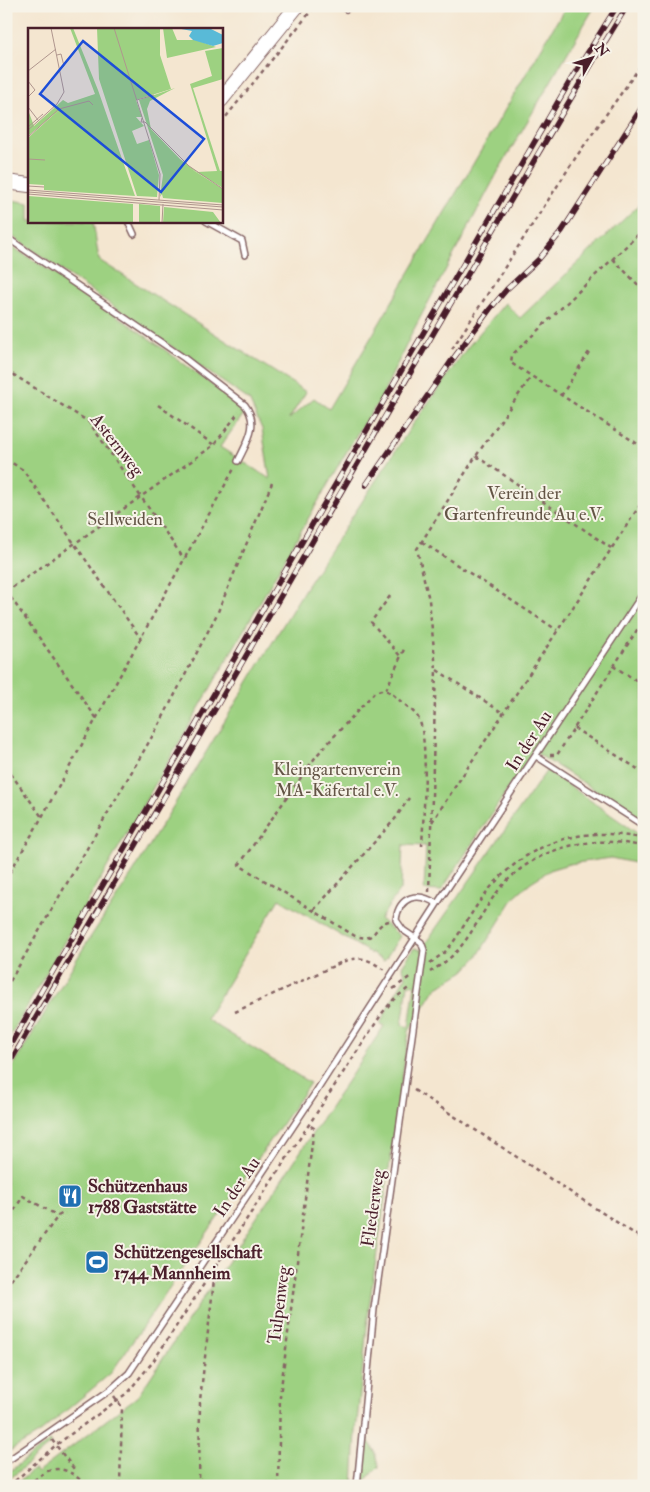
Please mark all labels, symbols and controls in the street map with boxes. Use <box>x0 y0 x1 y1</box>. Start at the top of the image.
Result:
inset map <box>28 28 222 222</box>
north arrow <box>568 32 618 82</box>
text: N <box>591 39 613 61</box>
street label: Asternweg <box>85 408 150 482</box>
park label: Verein der Gartenfreunde Au e.V. <box>444 482 604 526</box>
park label: Sellweiden <box>87 508 163 531</box>
street label: In der Au <box>501 706 557 776</box>
park label: Kleingartenverein MA-Käfertal e.V. <box>273 758 401 802</box>
street label: In der Au <box>208 1152 266 1222</box>
street label: Fliederweg <box>356 1166 390 1249</box>
place label: Schützenhaus 1788 Gaststätte <box>88 1175 197 1219</box>
restaurant icon: Schützenhaus 1788 Gaststätte <box>57 1183 83 1209</box>
place label: Schützengesellschaft 1744 Mannheim <box>114 1241 263 1285</box>
sports icon: Schützengesellschaft 1744 Mannheim <box>84 1249 110 1275</box>
street label: Tulpenweg <box>263 1264 295 1345</box>

